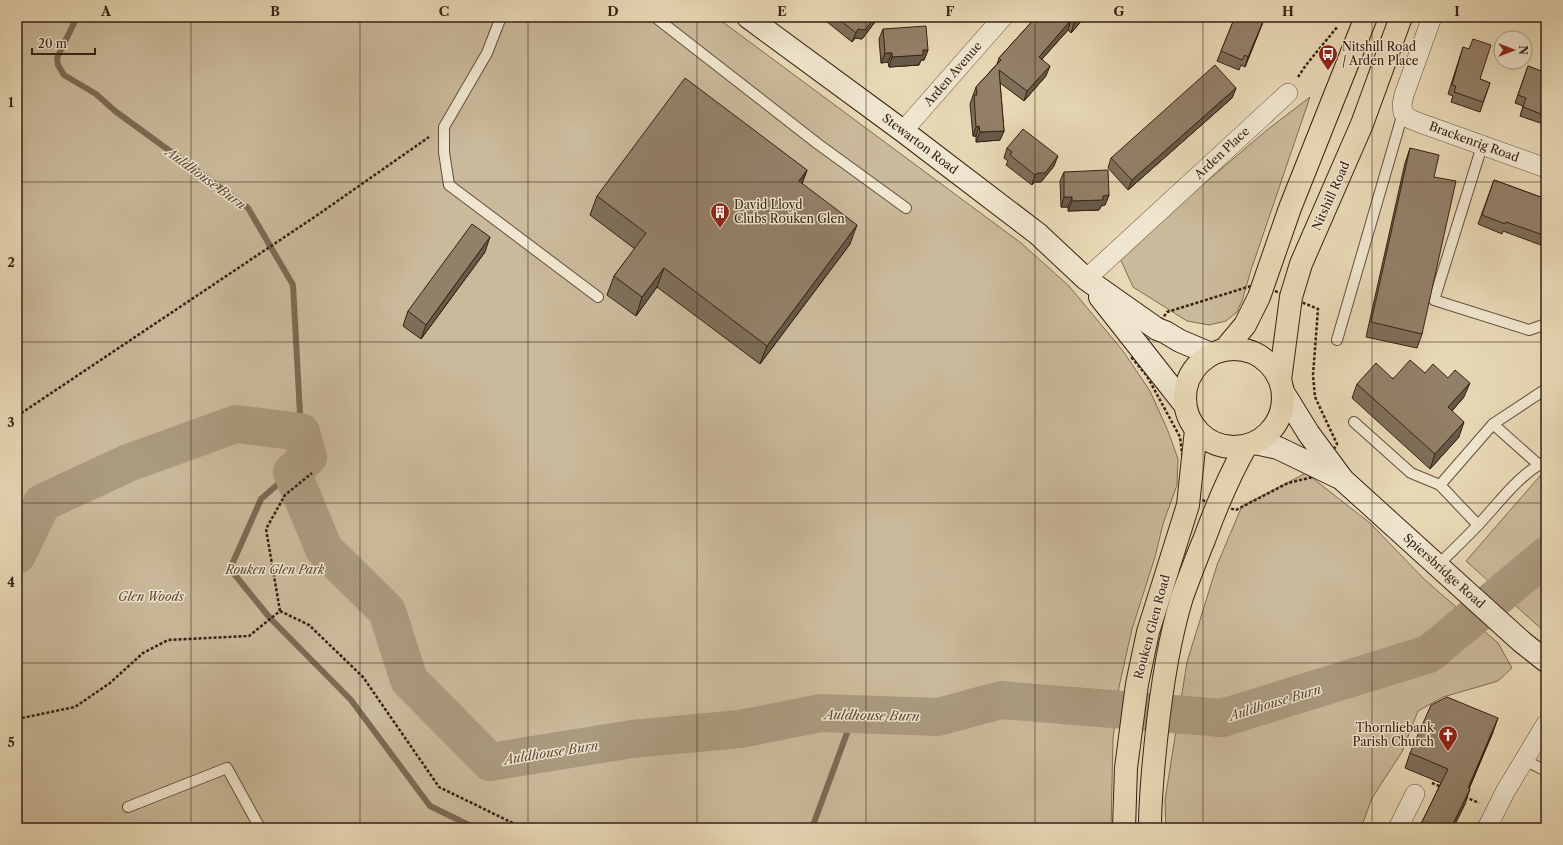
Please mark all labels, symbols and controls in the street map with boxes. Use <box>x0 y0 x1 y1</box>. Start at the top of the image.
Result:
text: A <box>100 3 112 19</box>
text: B <box>270 3 280 19</box>
text: C <box>439 3 449 19</box>
text: D <box>607 3 619 19</box>
text: E <box>777 3 787 19</box>
text: F <box>946 3 955 19</box>
text: G <box>1113 3 1125 19</box>
text: H <box>1282 3 1294 19</box>
text: I <box>1454 3 1460 19</box>
scale bar <box>32 30 95 56</box>
north arrow <box>1493 30 1533 70</box>
text: 20 m <box>38 36 67 51</box>
street label: Arden Avenue <box>920 38 985 110</box>
place label: Nitshill Road / Arden Place <box>1342 39 1419 68</box>
bus stop icon: Nitshill Road / Arden Place <box>1317 43 1339 71</box>
text: N <box>1516 45 1530 55</box>
text: 1 <box>8 94 14 110</box>
street label: Stewarton Road <box>879 110 962 177</box>
street label: Brackenrig Road <box>1427 118 1522 165</box>
street label: Arden Place <box>1190 123 1252 182</box>
water label: Auldhouse Burn <box>161 142 249 213</box>
street label: Nitshill Road <box>1309 158 1353 233</box>
place label: David Lloyd Clubs Rouken Glen <box>734 197 845 226</box>
building icon: David Lloyd Clubs Rouken Glen <box>709 201 731 229</box>
text: 2 <box>7 254 15 270</box>
text: 3 <box>7 414 15 430</box>
street label: Spiersbridge Road <box>1401 530 1489 612</box>
park label: Rouken Glen Park <box>225 562 325 577</box>
street label: Rouken Glen Road <box>1130 572 1173 681</box>
text: 4 <box>7 574 15 590</box>
park label: Glen Woods <box>118 589 185 604</box>
water label: Auldhouse Burn <box>1225 680 1323 724</box>
water label: Auldhouse Burn <box>822 706 920 724</box>
place label: Thornliebank Parish Church <box>1352 720 1435 749</box>
church icon: Thornliebank Parish Church <box>1437 724 1459 752</box>
text: 5 <box>7 734 15 750</box>
water label: Auldhouse Burn <box>501 737 600 768</box>

